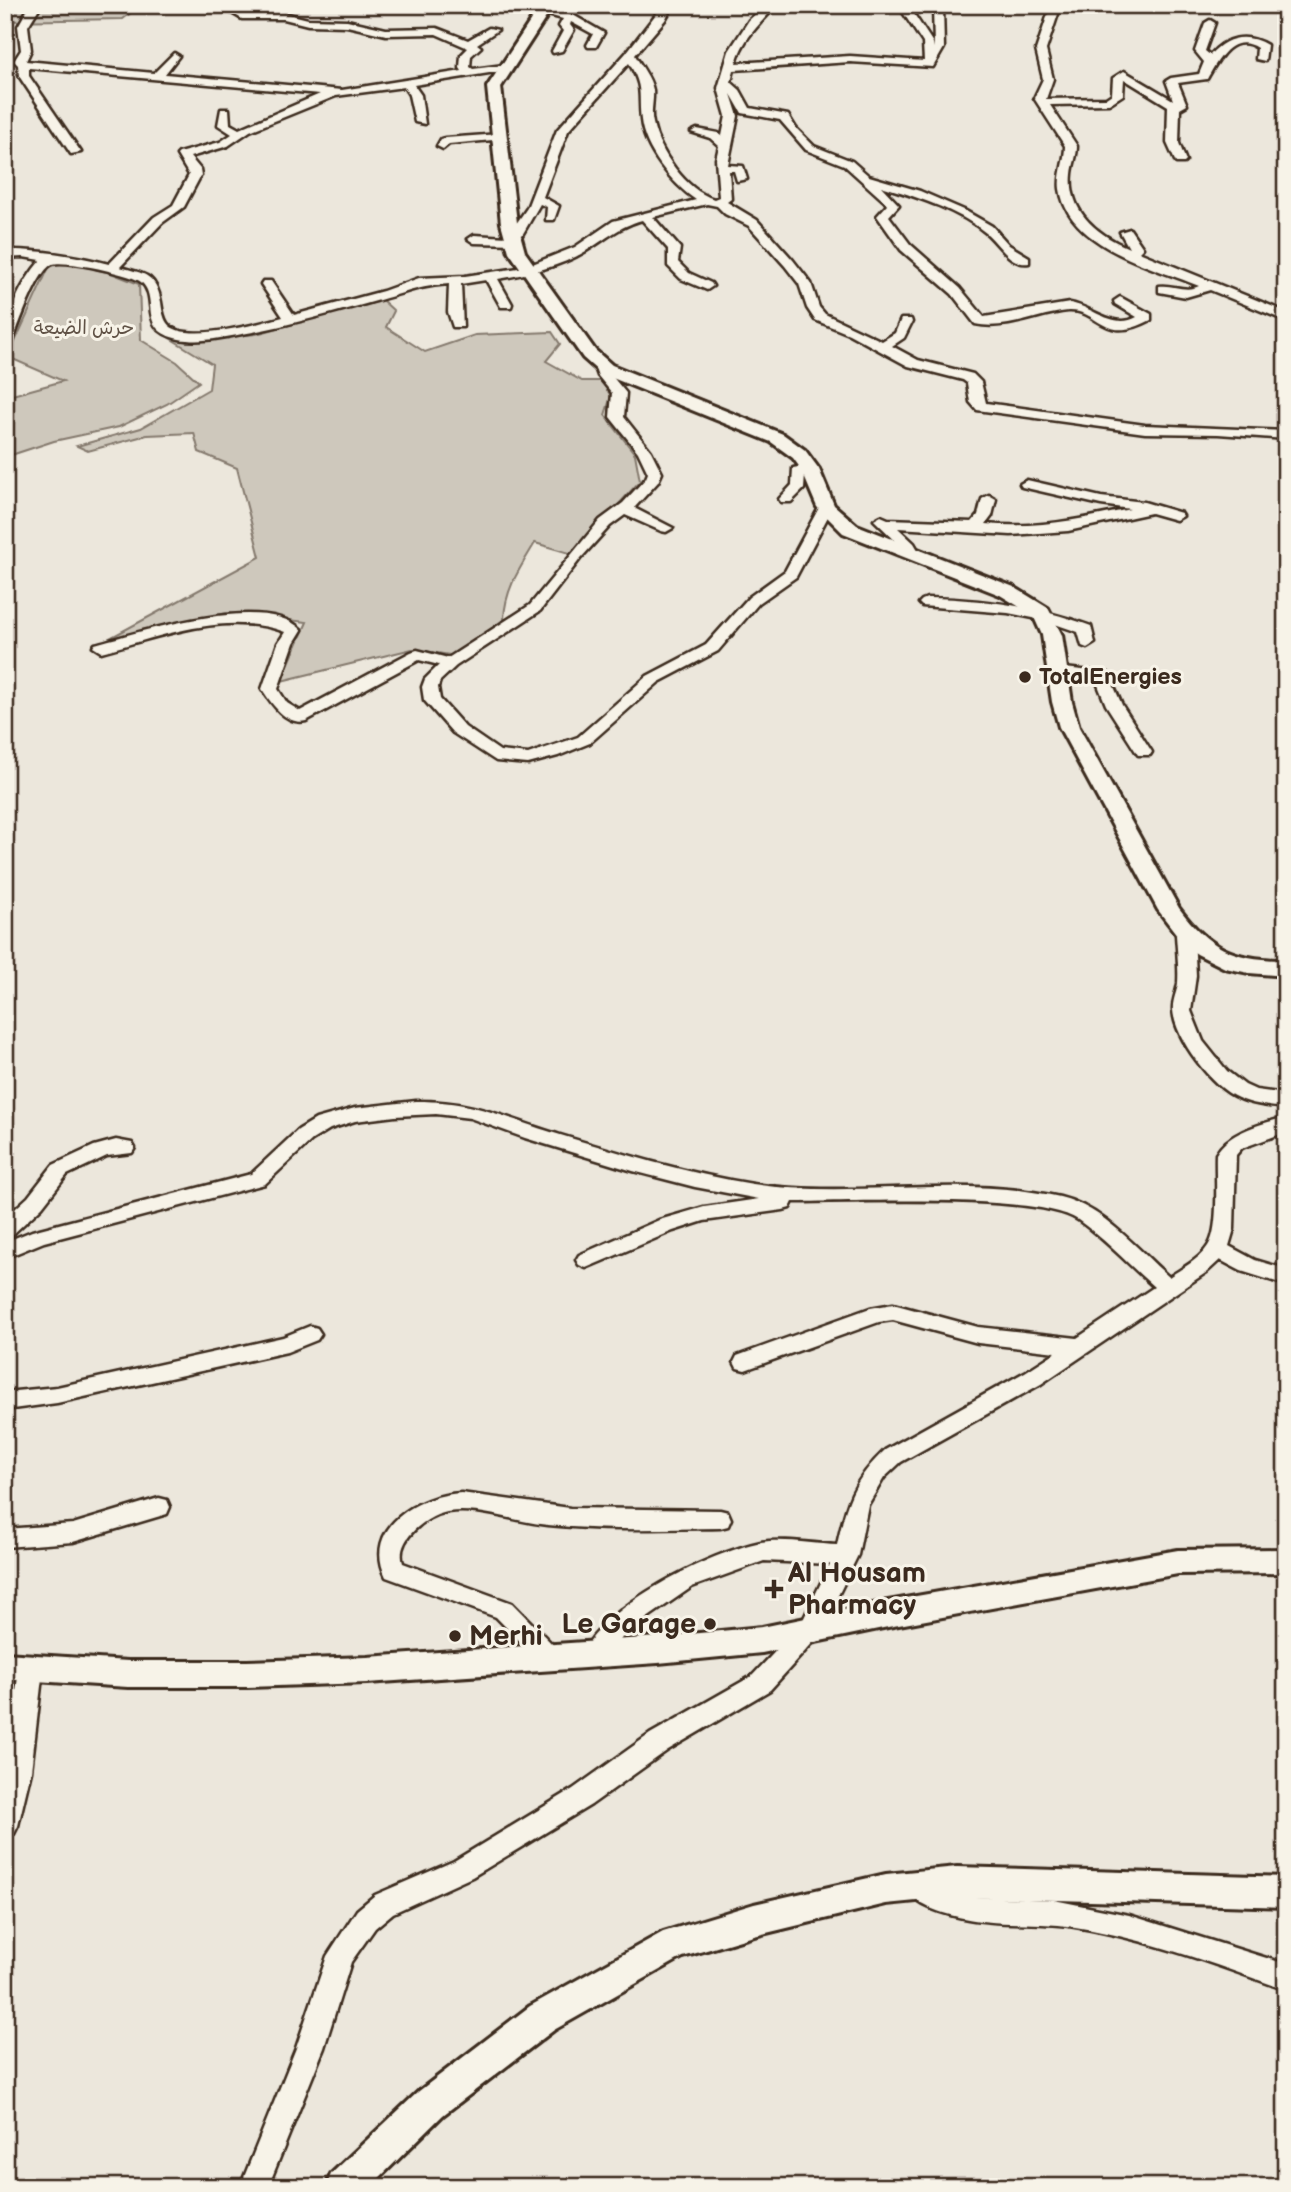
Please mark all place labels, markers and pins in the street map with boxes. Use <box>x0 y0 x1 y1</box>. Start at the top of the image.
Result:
place label: TotalEnergies <box>1039 663 1182 691</box>
marker: TotalEnergies <box>1017 669 1033 685</box>
place label: Al Housam Pharmacy <box>787 1557 926 1622</box>
marker: Al Housam Pharmacy <box>766 1581 782 1597</box>
place label: Le Garage <box>561 1608 696 1641</box>
marker: Le Garage <box>702 1616 718 1632</box>
place label: Merhi <box>469 1620 543 1653</box>
marker: Merhi <box>447 1628 463 1644</box>

